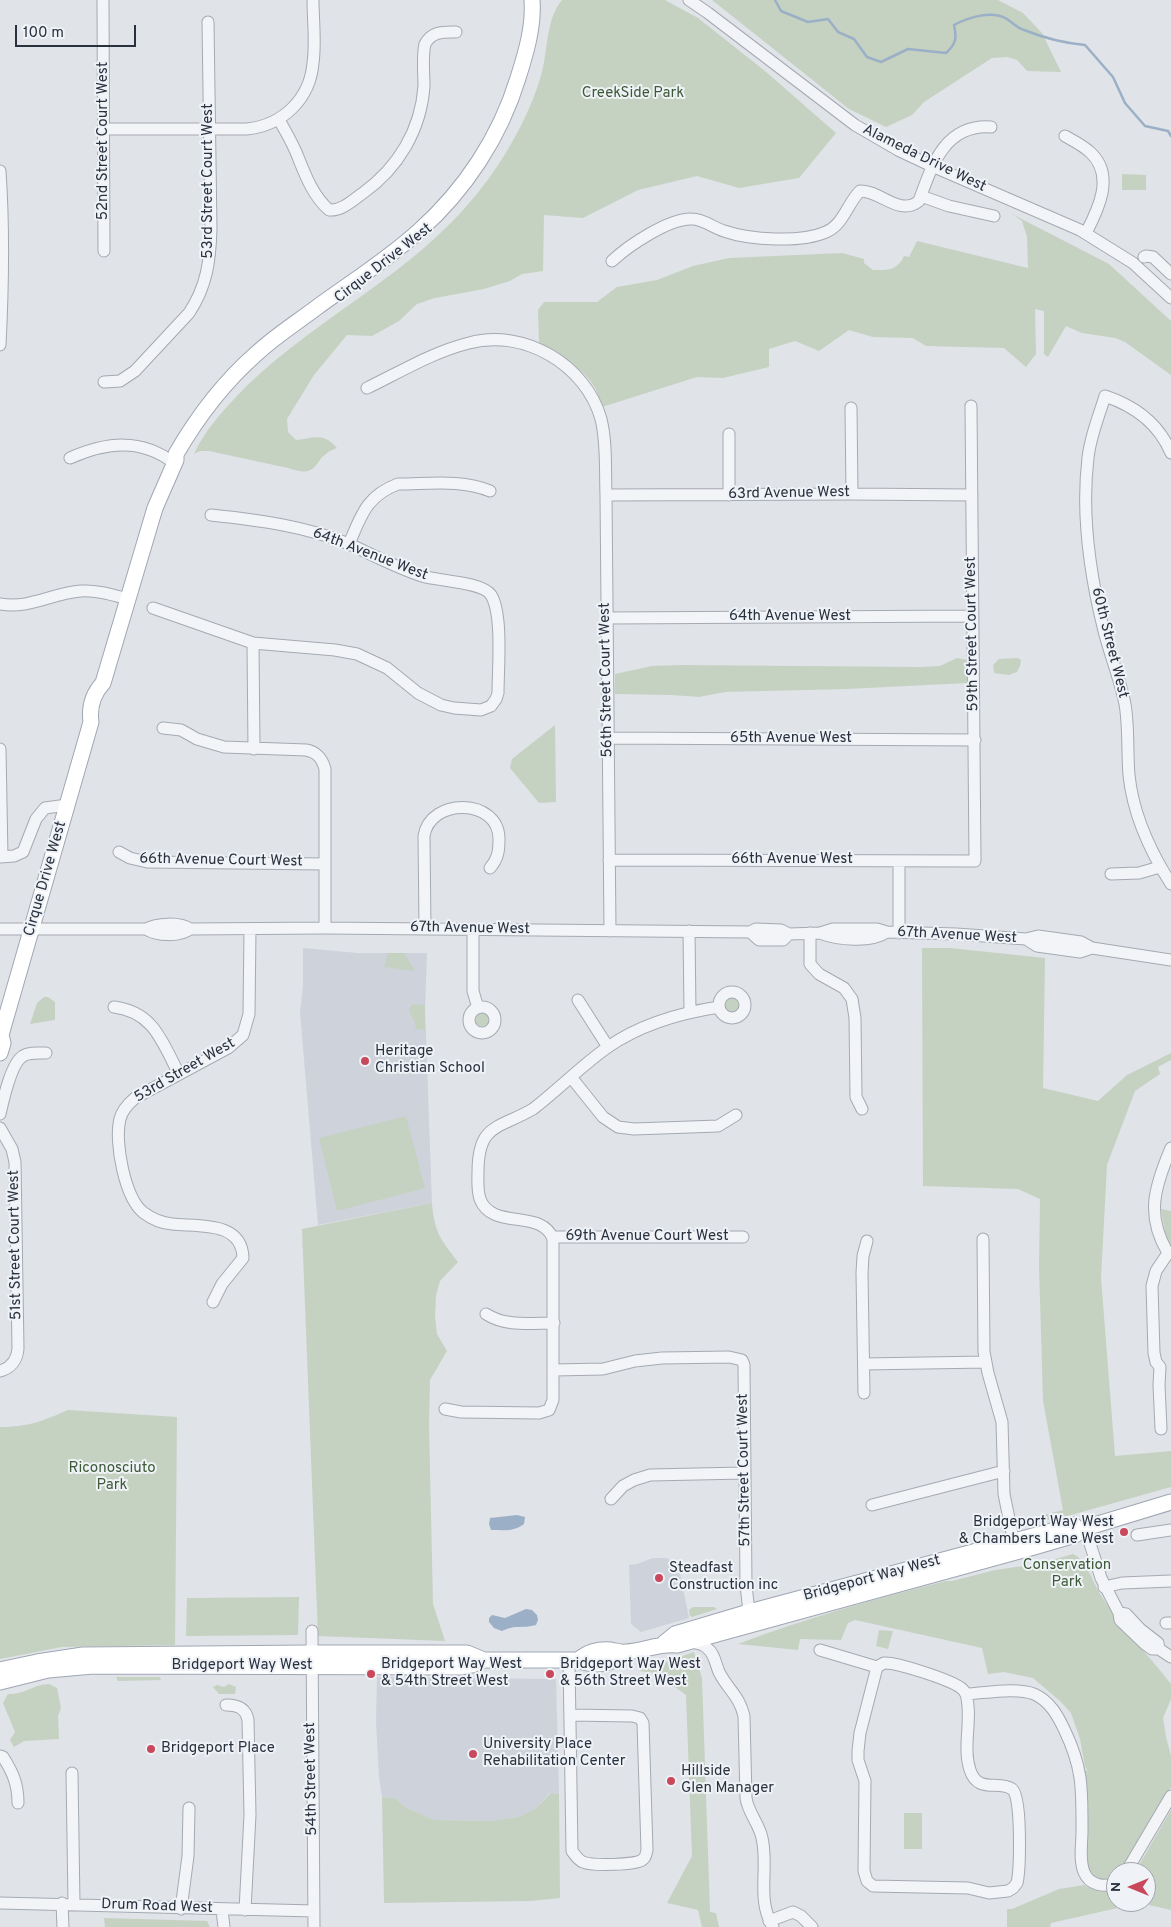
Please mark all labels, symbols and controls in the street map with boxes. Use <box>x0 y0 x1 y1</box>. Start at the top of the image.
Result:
scale bar <box>18 15 139 47</box>
text: 100 m <box>23 24 64 43</box>
street label: 52nd Street Court West <box>95 62 113 220</box>
park label: CreekSide Park <box>582 85 684 103</box>
street label: 53rd Street Court West <box>200 103 218 259</box>
street label: Alameda Drive West <box>859 121 989 197</box>
street label: Cirque Drive West <box>331 220 437 308</box>
street label: 63rd Avenue West <box>728 484 850 504</box>
street label: 64th Avenue West <box>310 525 430 585</box>
street label: 59th Street Court West <box>963 556 983 712</box>
street label: 60th Street West <box>1087 586 1131 700</box>
street label: 56th Street Court West <box>597 602 617 758</box>
street label: 64th Avenue West <box>729 608 851 626</box>
street label: 65th Avenue West <box>730 730 852 748</box>
street label: Cirque Drive West <box>21 819 71 939</box>
street label: 66th Avenue Court West <box>139 851 303 871</box>
street label: 66th Avenue West <box>731 851 853 869</box>
street label: 67th Avenue West <box>410 919 530 939</box>
street label: 67th Avenue West <box>897 924 1017 948</box>
street label: 53rd Street West <box>131 1035 239 1107</box>
place label: Heritage Christian School <box>375 1043 485 1078</box>
marker: Heritage Christian School <box>359 1055 371 1067</box>
street label: 51st Street Court West <box>6 1170 26 1320</box>
street label: 69th Avenue Court West <box>565 1228 729 1246</box>
street label: 57th Street Court West <box>735 1393 755 1547</box>
park label: Riconosciuto Park <box>68 1460 156 1495</box>
place label: Bridgeport Way West & Chambers Lane West <box>959 1514 1114 1549</box>
marker: Bridgeport Way West & Chambers Lane West <box>1118 1526 1130 1538</box>
street label: Bridgeport Way West <box>802 1552 942 1606</box>
park label: Conservation Park <box>1023 1557 1111 1592</box>
place label: Steadfast Construction inc <box>669 1560 778 1595</box>
marker: Steadfast Construction inc <box>653 1572 665 1584</box>
place label: Bridgeport Way West & 54th Street West <box>381 1656 522 1691</box>
place label: Bridgeport Way West & 56th Street West <box>560 1656 701 1691</box>
street label: Bridgeport Way West <box>171 1657 313 1675</box>
marker: Bridgeport Way West & 54th Street West <box>365 1668 377 1680</box>
marker: Bridgeport Way West & 56th Street West <box>544 1668 556 1680</box>
street label: 54th Street West <box>302 1722 322 1836</box>
place label: University Place Rehabilitation Center <box>483 1736 625 1771</box>
place label: Bridgeport Place <box>161 1740 275 1758</box>
marker: Bridgeport Place <box>145 1743 157 1755</box>
marker: University Place Rehabilitation Center <box>467 1748 479 1760</box>
place label: Hillside Glen Manager <box>681 1763 774 1798</box>
marker: Hillside Glen Manager <box>665 1775 677 1787</box>
north arrow <box>1106 1862 1156 1912</box>
text: N <box>1108 1882 1125 1892</box>
street label: Drum Road West <box>101 1896 213 1918</box>

